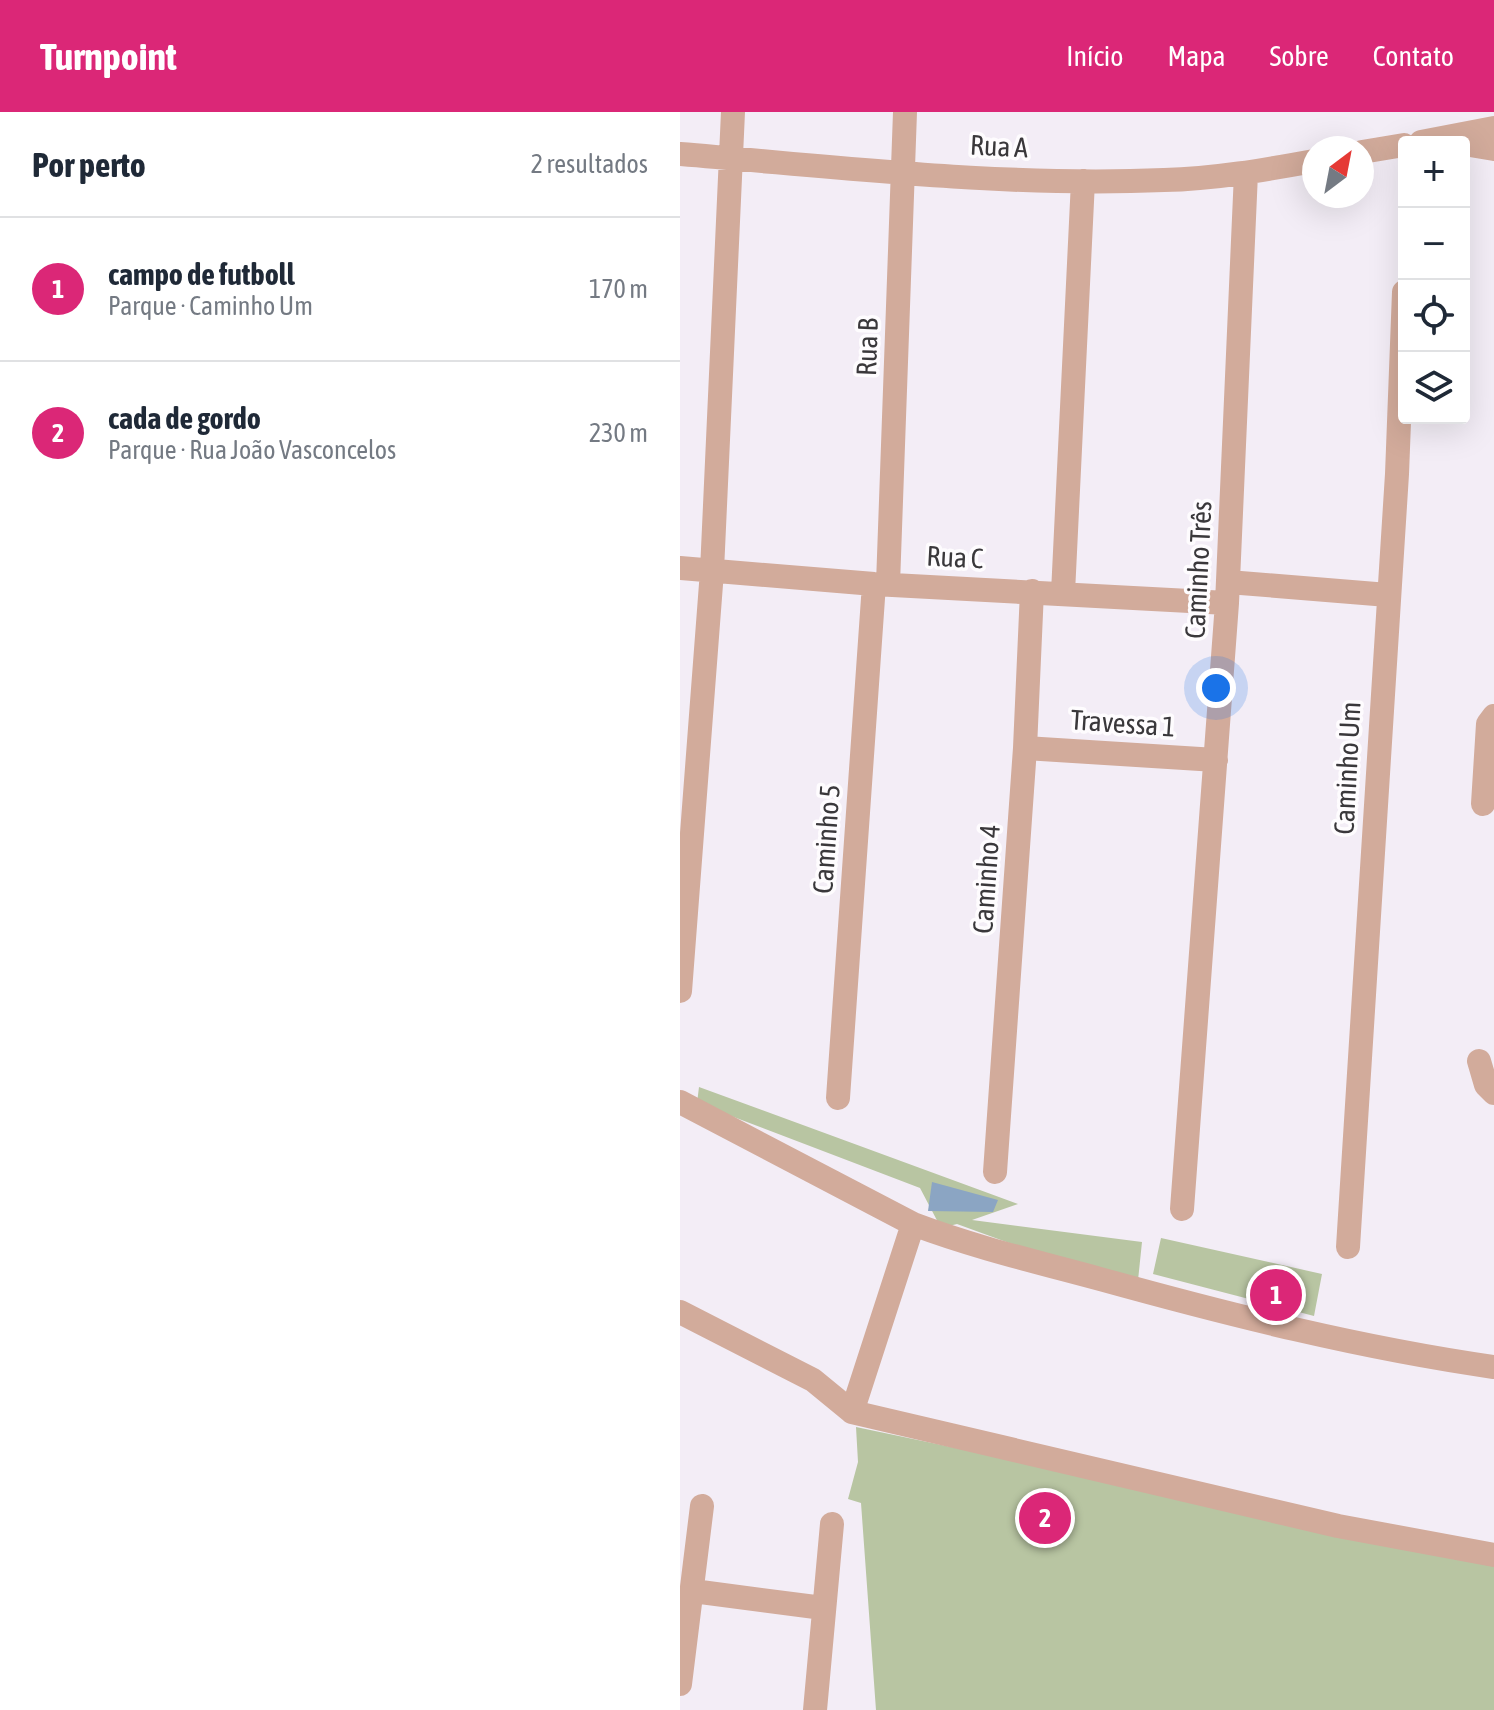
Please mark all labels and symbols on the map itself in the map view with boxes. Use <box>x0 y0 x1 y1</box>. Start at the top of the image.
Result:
street label: Rua A <box>969 129 1029 164</box>
north arrow <box>1302 136 1374 208</box>
street label: Rua B <box>850 318 884 376</box>
street label: Caminho Três <box>1178 500 1218 640</box>
street label: Rua C <box>926 540 985 574</box>
your location <box>1196 668 1236 708</box>
street label: Caminho Um <box>1328 701 1366 835</box>
street label: Travessa 1 <box>1069 703 1177 743</box>
street label: Caminho 5 <box>806 783 846 895</box>
street label: Caminho 4 <box>966 823 1006 935</box>
pin: 1 <box>1250 1265 1302 1325</box>
pin: 2 <box>1019 1488 1071 1548</box>

